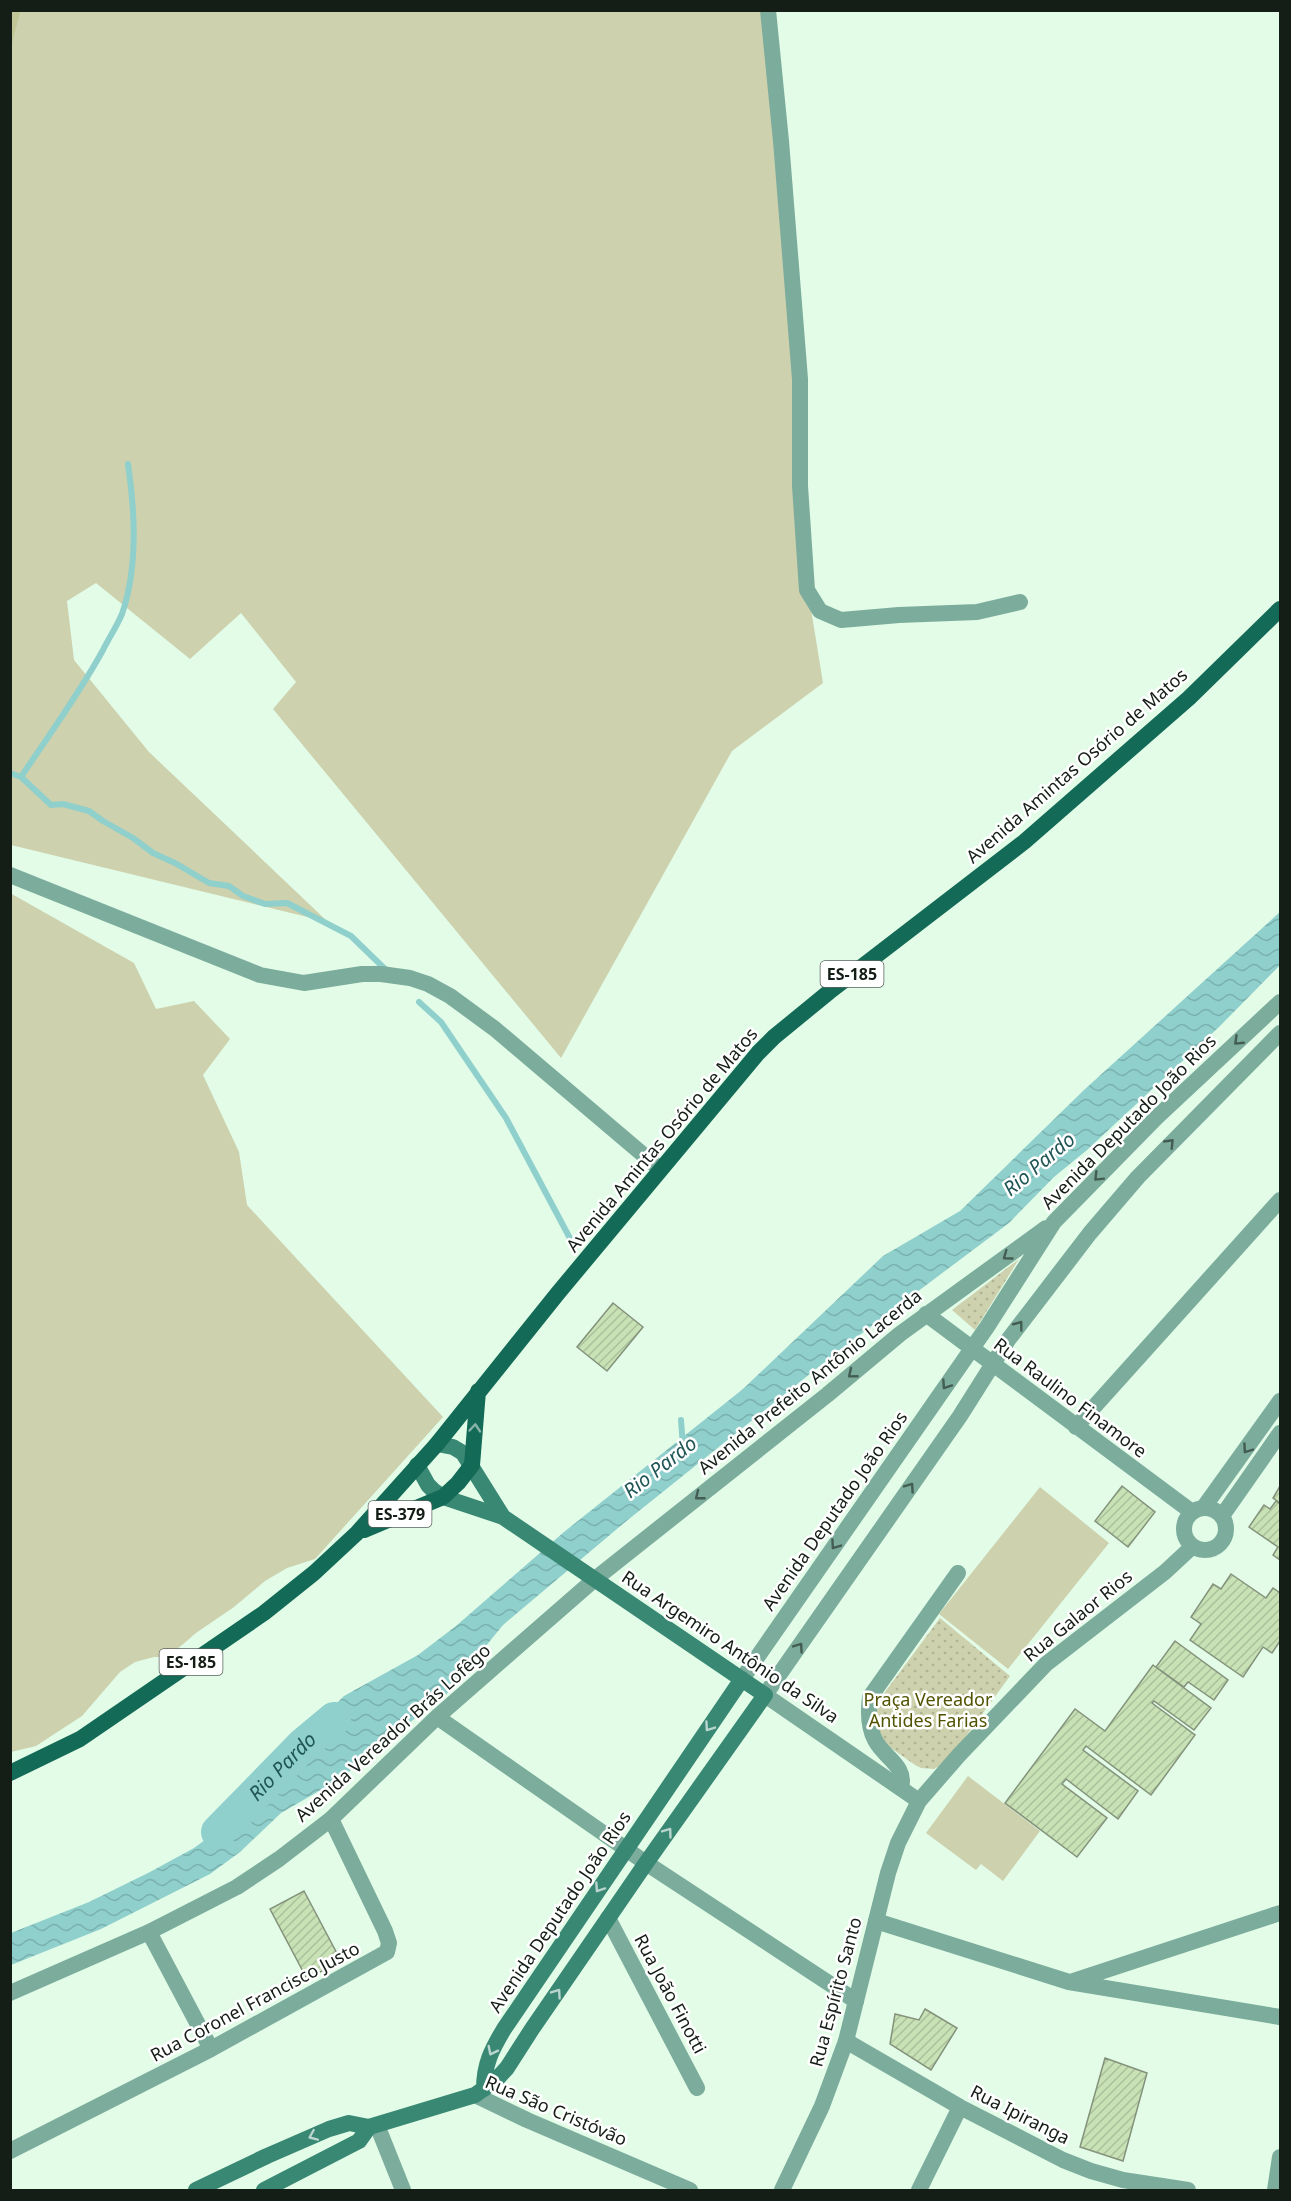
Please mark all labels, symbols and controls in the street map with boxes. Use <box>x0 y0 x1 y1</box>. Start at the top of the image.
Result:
street label: Avenida Amintas Osório de Matos <box>961 662 1192 868</box>
road number: ES-185 <box>820 961 884 987</box>
street label: Avenida Amintas Osório de Matos <box>560 1022 762 1257</box>
street label: Avenida Deputado João Rios <box>1036 1029 1221 1214</box>
one-way arrow <box>1234 1034 1245 1045</box>
water label: Rio Pardo <box>997 1126 1080 1202</box>
one-way arrow <box>1163 1140 1174 1151</box>
one-way arrow <box>1094 1171 1105 1181</box>
one-way arrow <box>1002 1249 1013 1260</box>
street label: Avenida Prefeito Antônio Lacerda <box>692 1283 926 1479</box>
one-way arrow <box>1012 1321 1023 1332</box>
street label: Rua Raulino Finamore <box>989 1332 1152 1463</box>
one-way arrow <box>848 1367 859 1378</box>
one-way arrow <box>942 1378 953 1389</box>
street label: Avenida Deputado João Rios <box>756 1406 912 1615</box>
one-way arrow <box>468 1424 481 1433</box>
water label: Rio Pardo <box>617 1429 702 1504</box>
one-way arrow <box>1243 1442 1254 1453</box>
one-way arrow <box>903 1483 914 1494</box>
one-way arrow <box>695 1489 706 1500</box>
road number: ES-379 <box>368 1501 432 1527</box>
one-way arrow <box>831 1539 842 1550</box>
street label: Rua Argemiro Antônio da Silva <box>617 1564 844 1728</box>
street label: Rua Galaor Rios <box>1018 1564 1137 1667</box>
street label: Avenida Vereador Brás Lofêgo <box>289 1638 495 1827</box>
one-way arrow <box>792 1643 803 1654</box>
road number: ES-185 <box>160 1649 222 1675</box>
park label: Praça Vereador Antides Farias <box>864 1687 993 1732</box>
one-way arrow <box>705 1721 716 1732</box>
water label: Rio Pardo <box>242 1726 322 1806</box>
street label: Avenida Deputado João Rios <box>483 1806 636 2017</box>
one-way arrow <box>660 1828 671 1839</box>
one-way arrow <box>595 1881 606 1892</box>
street label: Rua Espírito Santo <box>804 1914 867 2069</box>
street label: Rua João Finotti <box>629 1930 713 2058</box>
street label: Rua Coronel Francisco Justo <box>146 1936 363 2067</box>
one-way arrow <box>550 1988 561 1999</box>
one-way arrow <box>487 2044 499 2055</box>
street label: Rua São Cristóvão <box>482 2069 631 2151</box>
street label: Rua Ipiranga <box>967 2079 1074 2149</box>
one-way arrow <box>308 2129 319 2141</box>

